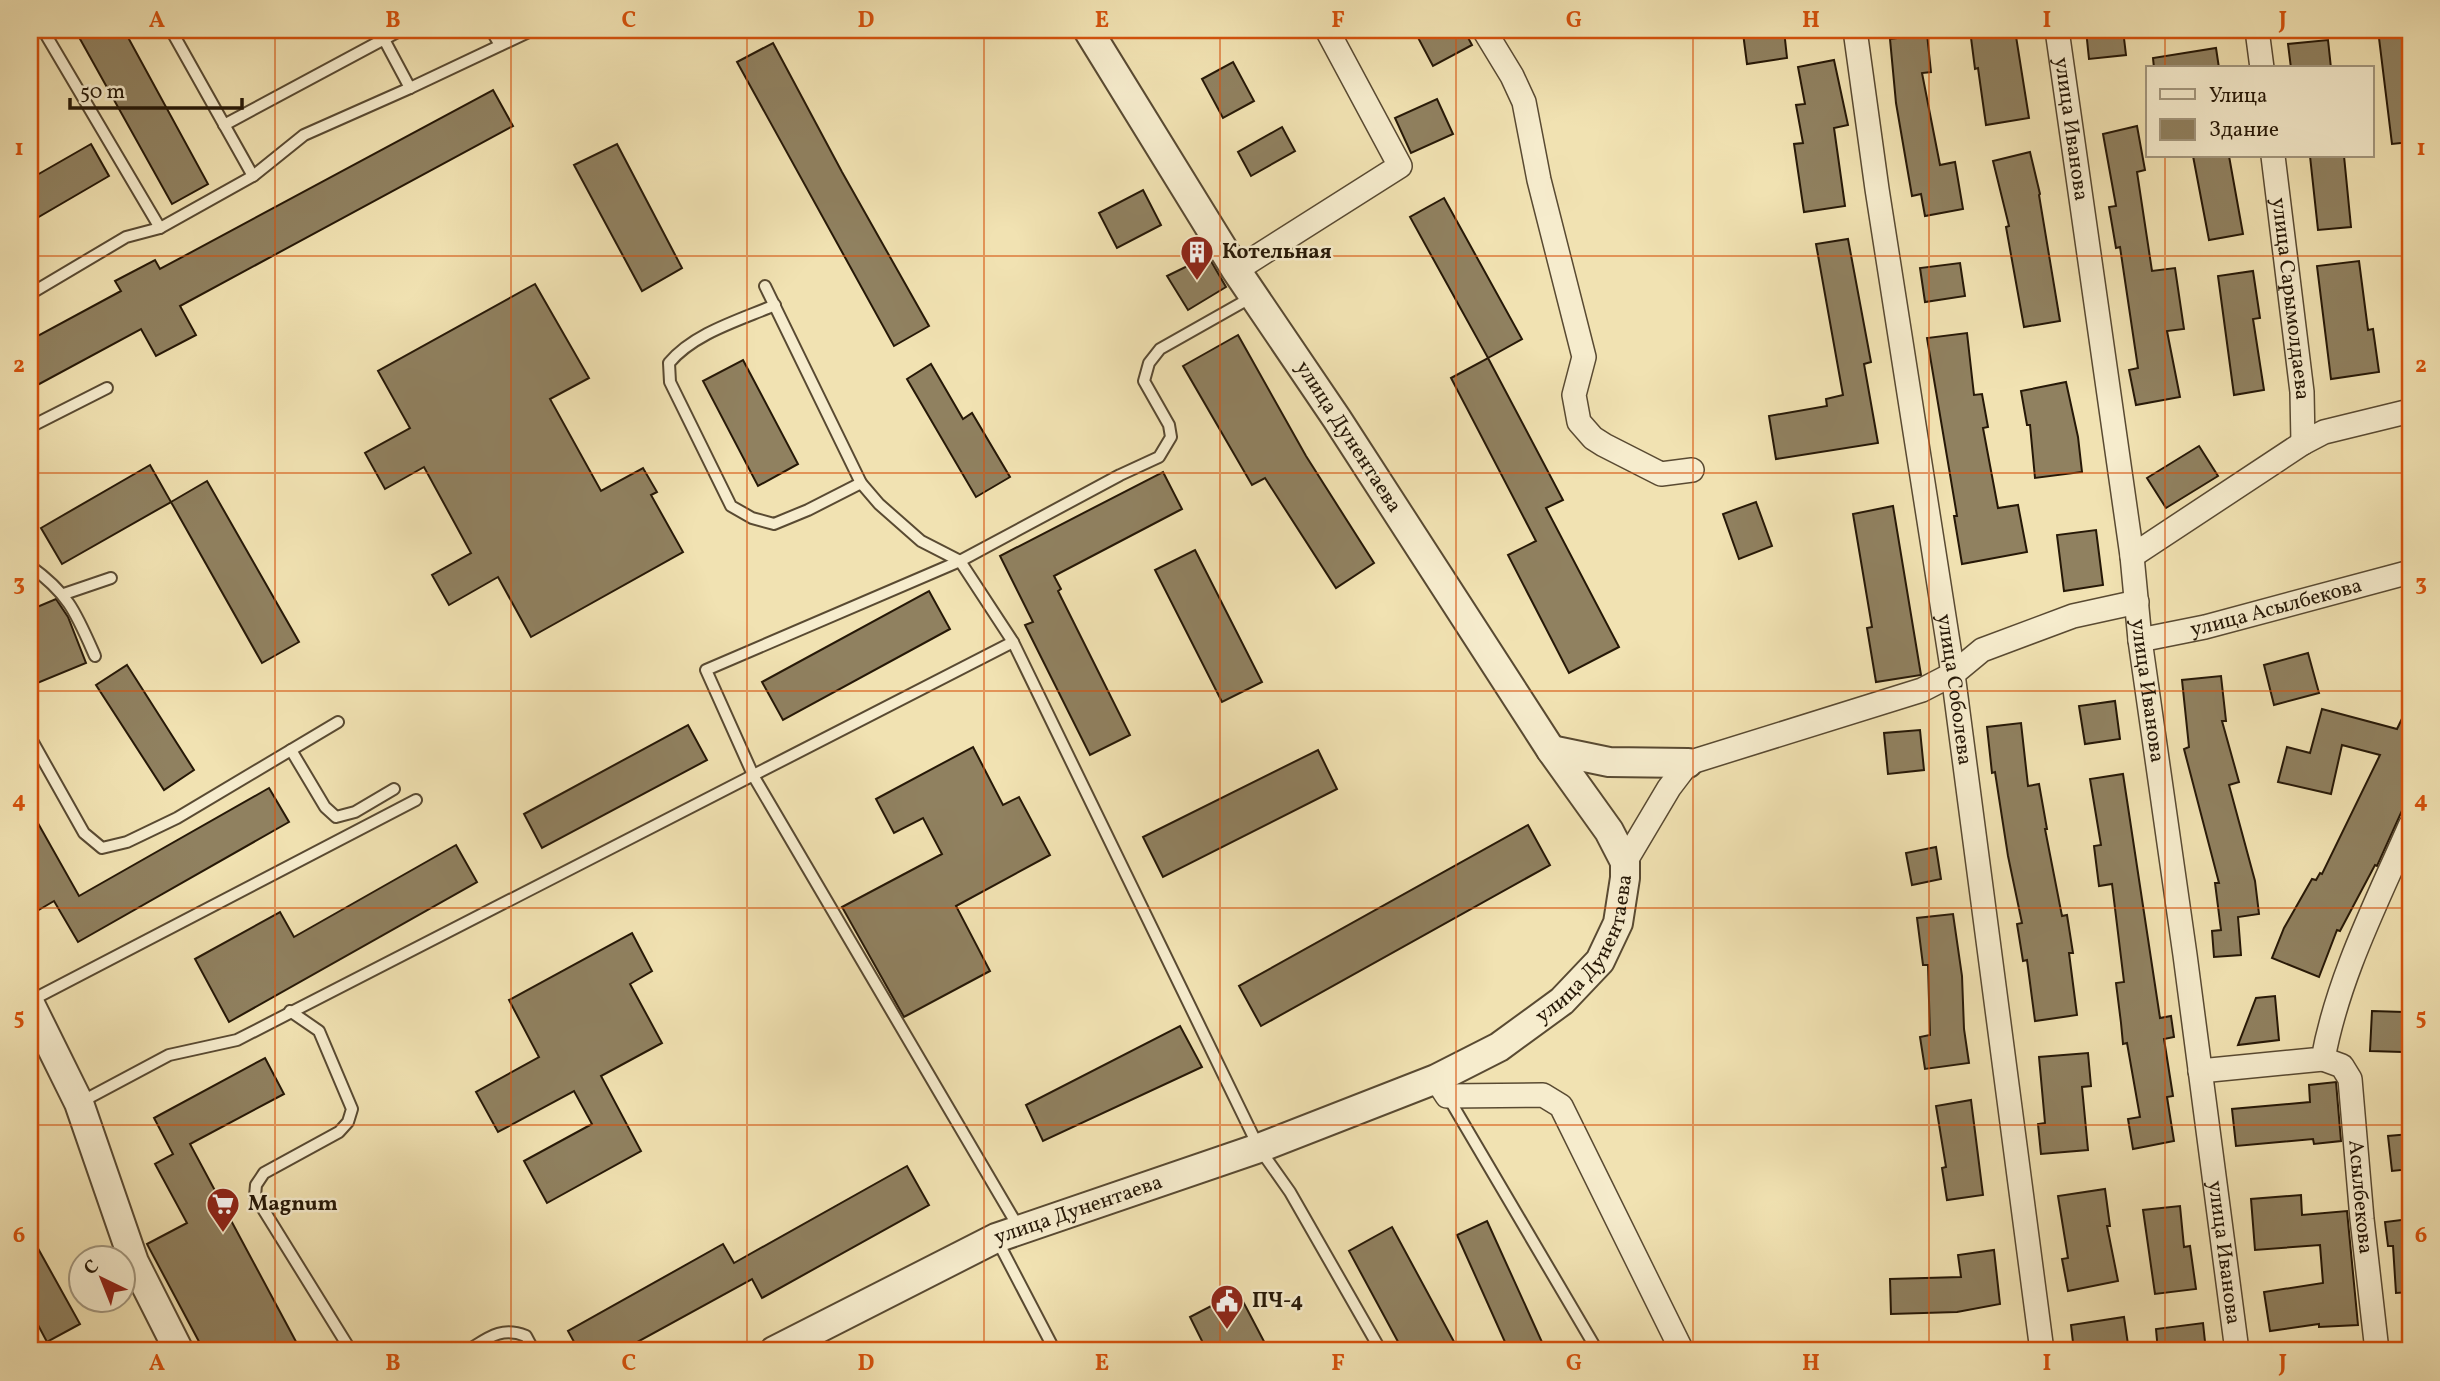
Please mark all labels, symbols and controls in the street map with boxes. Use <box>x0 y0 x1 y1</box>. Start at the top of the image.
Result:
text: A <box>149 5 165 37</box>
text: B <box>385 5 401 37</box>
text: C <box>622 5 636 37</box>
text: D <box>858 5 875 37</box>
text: E <box>1095 5 1109 37</box>
text: F <box>1331 5 1345 37</box>
text: G <box>1566 5 1582 37</box>
text: H <box>1802 5 1820 37</box>
text: I <box>2043 5 2051 37</box>
text: J <box>2278 5 2287 37</box>
street label: улица Иванова <box>2047 55 2096 203</box>
scale bar <box>70 66 242 110</box>
legend <box>2146 66 2374 158</box>
text: 50 m <box>80 78 125 107</box>
text: Улица <box>2209 82 2267 111</box>
text: Здание <box>2209 116 2279 145</box>
text: 1 <box>14 133 24 165</box>
text: 1 <box>2416 133 2426 165</box>
street label: улица Сарымолдаева <box>2264 196 2317 400</box>
building icon: Котельная <box>1178 233 1216 282</box>
place label: Котельная <box>1222 238 1332 267</box>
text: 2 <box>13 350 25 382</box>
text: 2 <box>2415 350 2427 382</box>
street label: улица Дунентаева <box>1288 355 1408 519</box>
text: 3 <box>13 568 25 600</box>
text: 3 <box>2415 568 2427 600</box>
street label: улица Асылбекова <box>2188 571 2365 644</box>
street label: улица Соболева <box>1929 612 1979 767</box>
street label: улица Иванова <box>2124 618 2172 764</box>
text: 4 <box>12 785 26 817</box>
text: 4 <box>2414 785 2428 817</box>
street label: улица Дунентаева <box>1529 872 1640 1030</box>
text: 5 <box>13 1002 25 1034</box>
text: 5 <box>2415 1002 2427 1034</box>
street label: Асылбекова <box>2341 1139 2380 1256</box>
street label: улица Дунентаева <box>990 1168 1166 1252</box>
street label: улица Иванова <box>2200 1179 2248 1326</box>
supermarket icon: Magnum <box>204 1185 242 1234</box>
place label: Magnum <box>248 1190 338 1219</box>
text: 6 <box>13 1220 25 1252</box>
text: 6 <box>2415 1220 2427 1252</box>
north arrow <box>66 1244 136 1314</box>
text: С <box>78 1254 105 1282</box>
public building icon: ПЧ-4 <box>1208 1282 1246 1331</box>
place label: ПЧ-4 <box>1252 1287 1304 1316</box>
text: A <box>149 1348 165 1380</box>
text: B <box>385 1348 401 1380</box>
text: C <box>622 1348 636 1380</box>
text: D <box>858 1348 875 1380</box>
text: E <box>1095 1348 1109 1380</box>
text: F <box>1331 1348 1345 1380</box>
text: G <box>1566 1348 1582 1380</box>
text: H <box>1802 1348 1820 1380</box>
text: I <box>2043 1348 2051 1380</box>
text: J <box>2278 1348 2287 1380</box>

